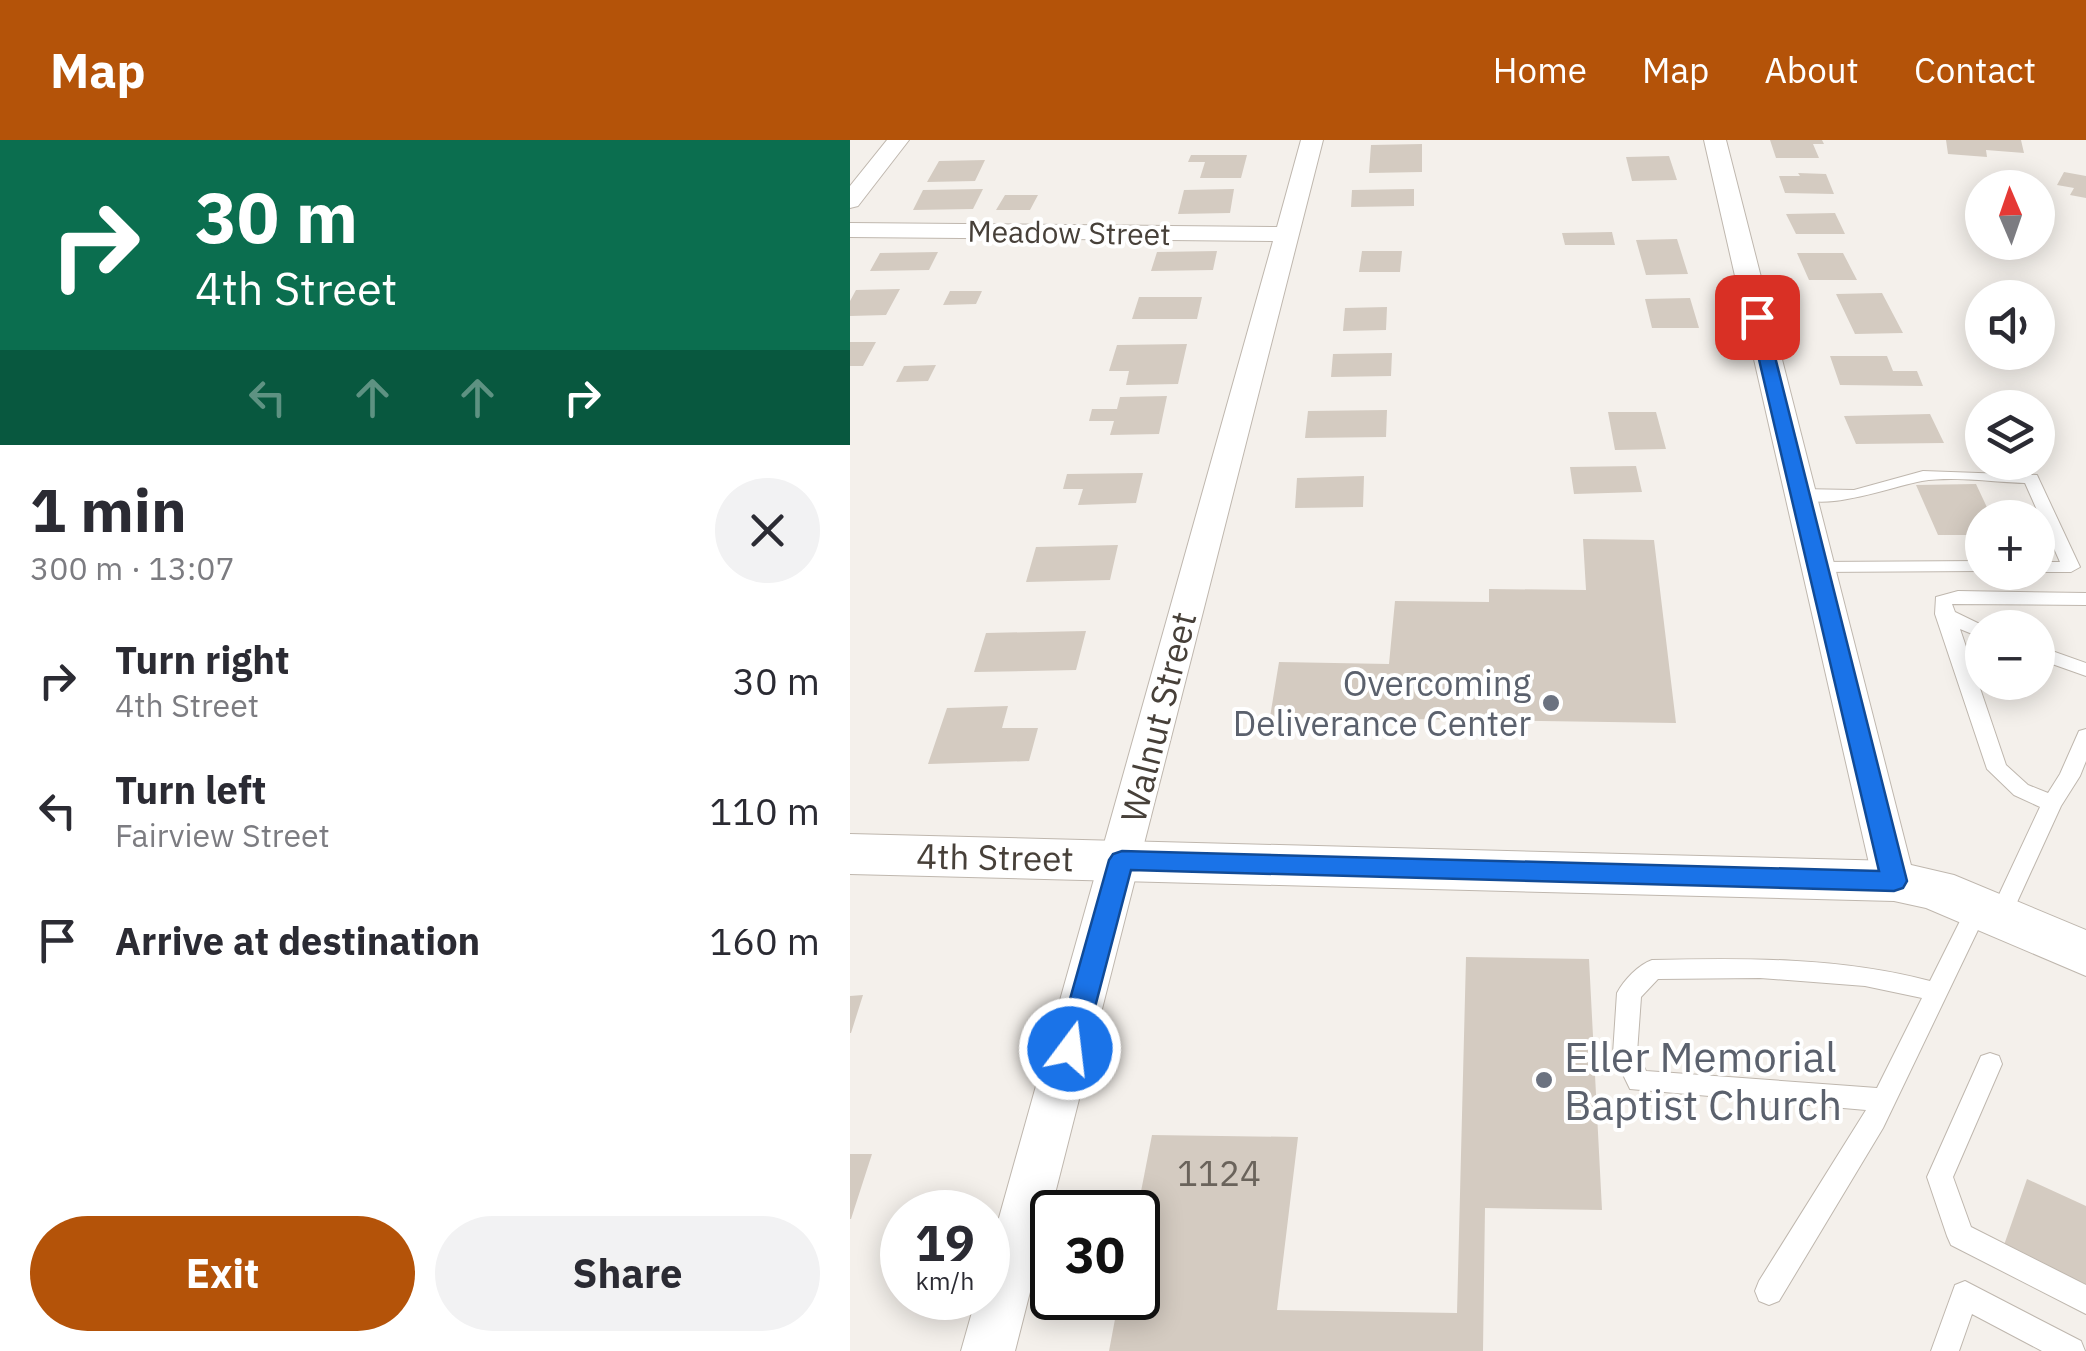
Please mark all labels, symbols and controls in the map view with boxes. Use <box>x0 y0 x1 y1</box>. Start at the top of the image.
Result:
text: Map <box>50 39 146 101</box>
text: Home <box>1493 47 1587 93</box>
text: Map <box>1642 47 1709 93</box>
text: About <box>1764 47 1859 93</box>
text: Contact <box>1914 47 2036 93</box>
north arrow <box>1965 170 2055 260</box>
map controls <box>1965 170 2055 700</box>
text: 30 m <box>195 171 358 262</box>
icon: right <box>30 180 160 310</box>
street label: Meadow Street <box>967 211 1171 253</box>
text: 4th Street <box>195 259 397 317</box>
pin <box>1715 275 1800 360</box>
button: sound <box>1965 280 2055 370</box>
icon: arrive <box>1730 290 1785 345</box>
icon: left <box>240 370 295 425</box>
icon: ahead <box>345 370 400 425</box>
icon: ahead <box>450 370 505 425</box>
icon: right <box>555 370 610 425</box>
button: layers <box>1965 390 2055 480</box>
text: 1 min <box>30 470 187 549</box>
button: close <box>715 478 820 583</box>
button: + <box>1965 500 2055 590</box>
text: 300 m · 13:07 <box>30 547 235 589</box>
street label: Walnut Street <box>1110 607 1206 827</box>
button: − <box>1965 610 2055 700</box>
text: Turn right <box>115 635 290 684</box>
icon: right <box>30 653 85 708</box>
text: 30 m <box>732 656 820 705</box>
place label: Overcoming Deliverance Center <box>1233 660 1532 746</box>
text: 4th Street <box>115 684 259 726</box>
marker: Overcoming Deliverance Center <box>1540 692 1562 714</box>
text: Turn left <box>115 765 266 814</box>
icon: left <box>30 783 85 838</box>
text: 110 m <box>709 786 820 835</box>
text: Fairview Street <box>115 814 330 856</box>
street label: 4th Street <box>916 833 1074 881</box>
icon: arrive <box>30 913 85 968</box>
text: Arrive at destination <box>115 916 480 965</box>
text: 160 m <box>709 916 820 965</box>
position arrow <box>1018 997 1122 1101</box>
place label: Eller Memorial Baptist Church <box>1564 1029 1842 1132</box>
marker: Eller Memorial Baptist Church <box>1533 1069 1555 1091</box>
house number: 1124 <box>1177 1150 1261 1196</box>
speed limit sign: 30 <box>1030 1190 1160 1320</box>
text: 19 <box>915 1210 975 1275</box>
button: Exit <box>30 1216 415 1331</box>
button: Share <box>435 1216 820 1331</box>
text: km/h <box>916 1264 974 1297</box>

